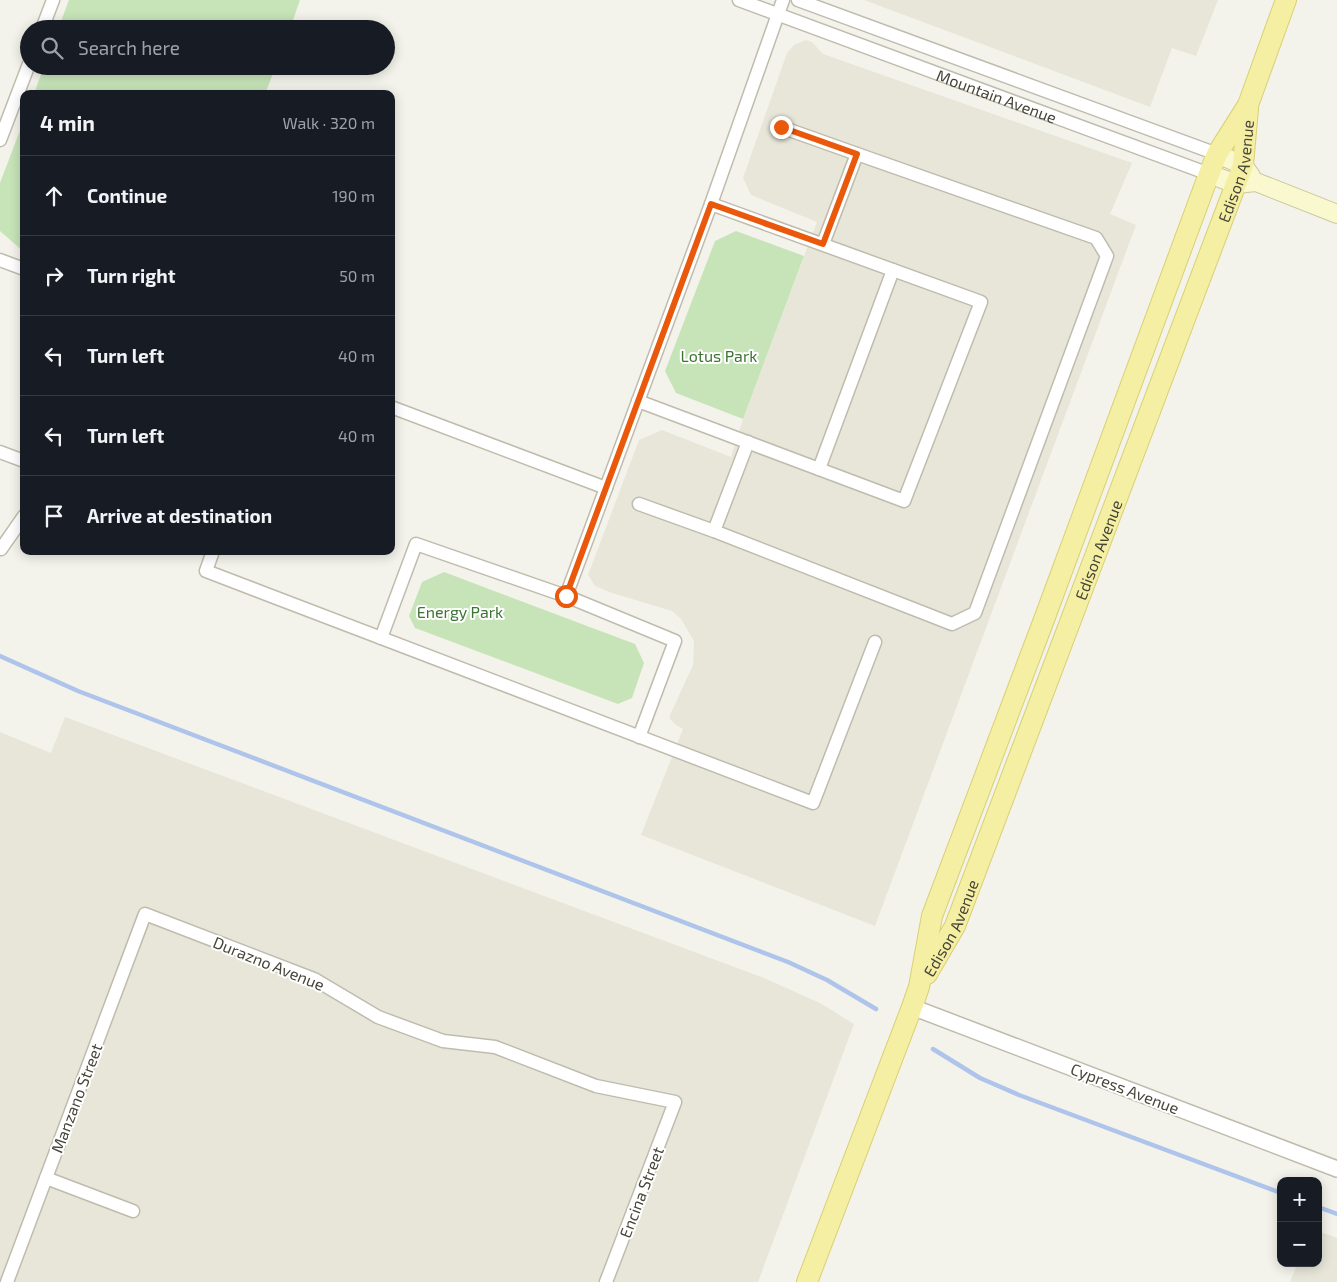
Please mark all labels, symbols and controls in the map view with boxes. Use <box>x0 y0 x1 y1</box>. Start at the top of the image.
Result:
search box <box>20 20 395 75</box>
icon: search <box>38 34 66 62</box>
text: Search here <box>78 36 180 59</box>
street label: Mountain Avenue <box>934 65 1060 126</box>
text: 4 min <box>40 110 95 135</box>
text: Walk · 320 m <box>282 113 375 132</box>
route end <box>770 116 793 139</box>
street label: Edison Avenue <box>1213 119 1257 225</box>
icon: ahead <box>40 182 68 210</box>
text: Continue <box>87 184 167 207</box>
text: 190 m <box>332 186 375 205</box>
icon: right <box>40 262 68 290</box>
text: Turn right <box>87 264 175 287</box>
text: 50 m <box>339 266 375 285</box>
icon: left <box>40 342 68 370</box>
text: Turn left <box>87 344 164 367</box>
text: 40 m <box>338 346 375 365</box>
park label: Lotus Park <box>681 346 757 365</box>
icon: left <box>40 422 68 450</box>
text: Turn left <box>87 424 164 447</box>
text: 40 m <box>338 426 375 445</box>
street label: Edison Avenue <box>1070 497 1125 602</box>
icon: arrive <box>40 502 68 530</box>
text: Arrive at destination <box>87 504 272 527</box>
route start <box>555 585 578 608</box>
park label: Energy Park <box>417 602 503 621</box>
street label: Edison Avenue <box>918 877 981 979</box>
street label: Durazno Avenue <box>211 932 327 994</box>
street label: Manzano Street <box>46 1041 106 1155</box>
street label: Cypress Avenue <box>1068 1059 1182 1117</box>
street label: Encina Street <box>615 1144 667 1240</box>
map controls <box>1277 1177 1322 1267</box>
button: + <box>1277 1177 1322 1222</box>
button: − <box>1277 1222 1322 1267</box>

